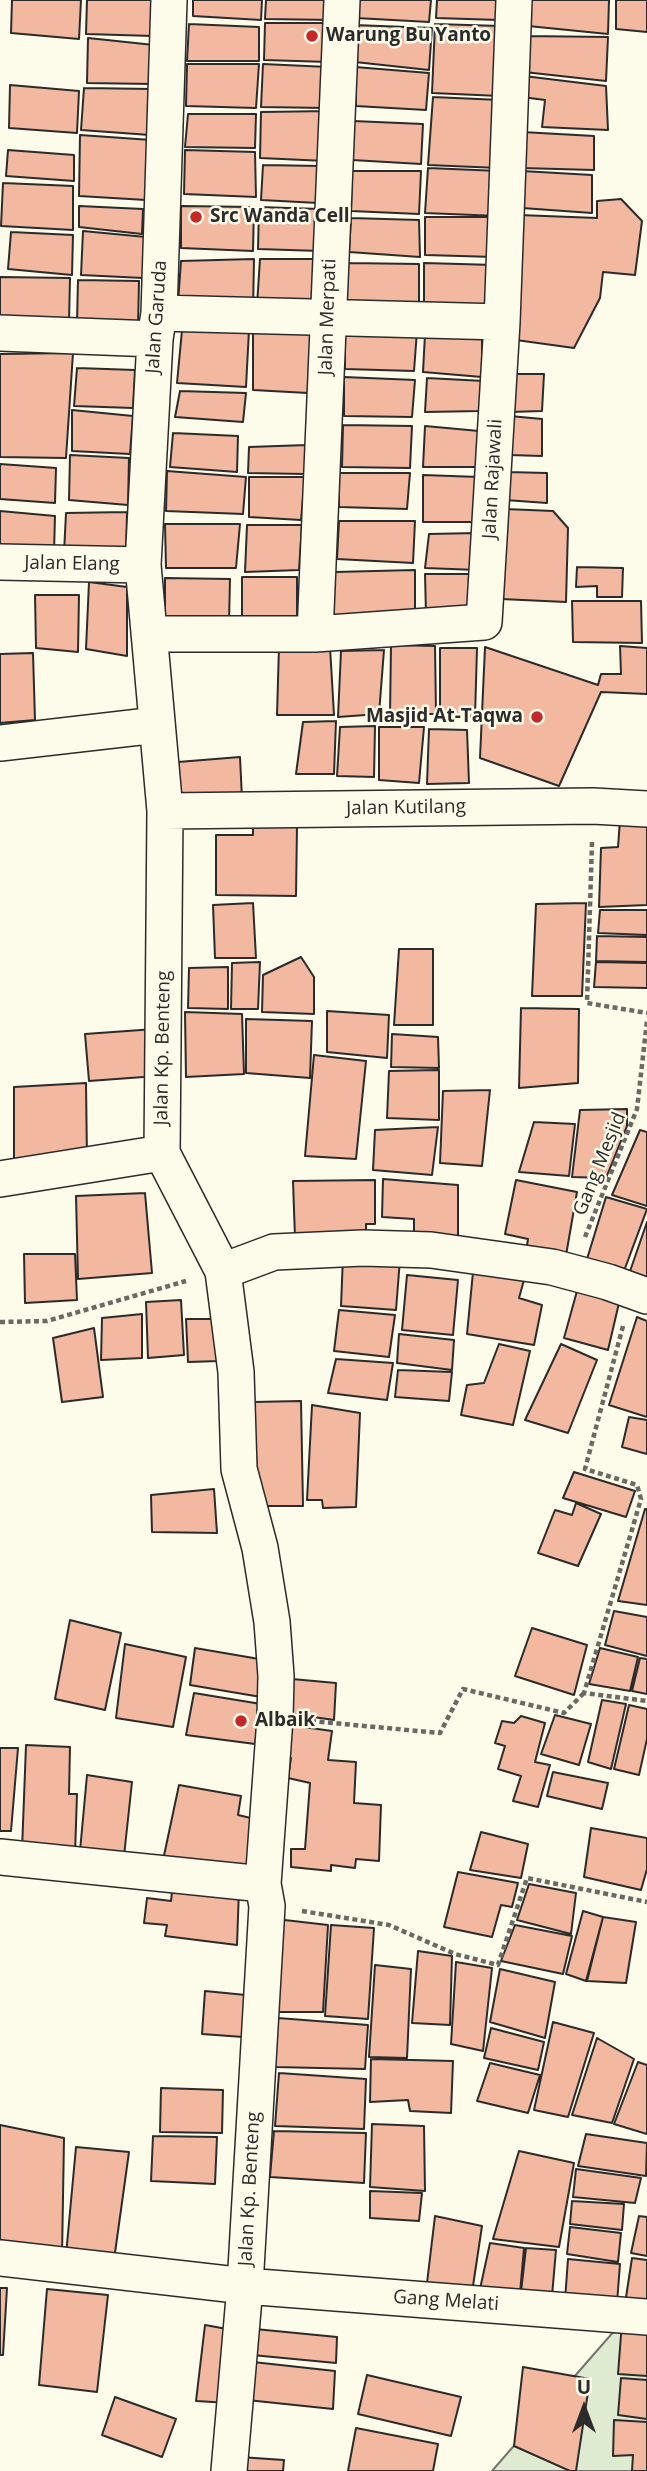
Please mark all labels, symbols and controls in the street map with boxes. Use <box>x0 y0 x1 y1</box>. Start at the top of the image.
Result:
place label: Warung Bu Yanto <box>326 25 491 47</box>
marker: Warung Bu Yanto <box>304 28 320 44</box>
place label: Src Wanda Cell <box>210 206 349 228</box>
marker: Src Wanda Cell <box>188 209 204 225</box>
street label: Jalan Merpati <box>315 258 341 376</box>
street label: Jalan Garuda <box>142 260 172 374</box>
street label: Jalan Rajawali <box>478 418 508 540</box>
street label: Jalan Elang <box>24 552 120 576</box>
place label: Masjid At-Taqwa <box>366 706 523 728</box>
marker: Masjid At-Taqwa <box>529 709 545 725</box>
street label: Jalan Kutilang <box>346 796 466 820</box>
street label: Jalan Kp. Benteng <box>150 970 176 1126</box>
street label: Gang Mesjid <box>569 1109 631 1219</box>
place label: Albaik <box>255 1710 315 1732</box>
marker: Albaik <box>233 1713 249 1729</box>
street label: Jalan Kp. Benteng <box>235 2111 265 2267</box>
street label: Gang Melati <box>392 2286 500 2316</box>
north arrow <box>549 2373 619 2443</box>
text: U <box>577 2374 591 2400</box>

